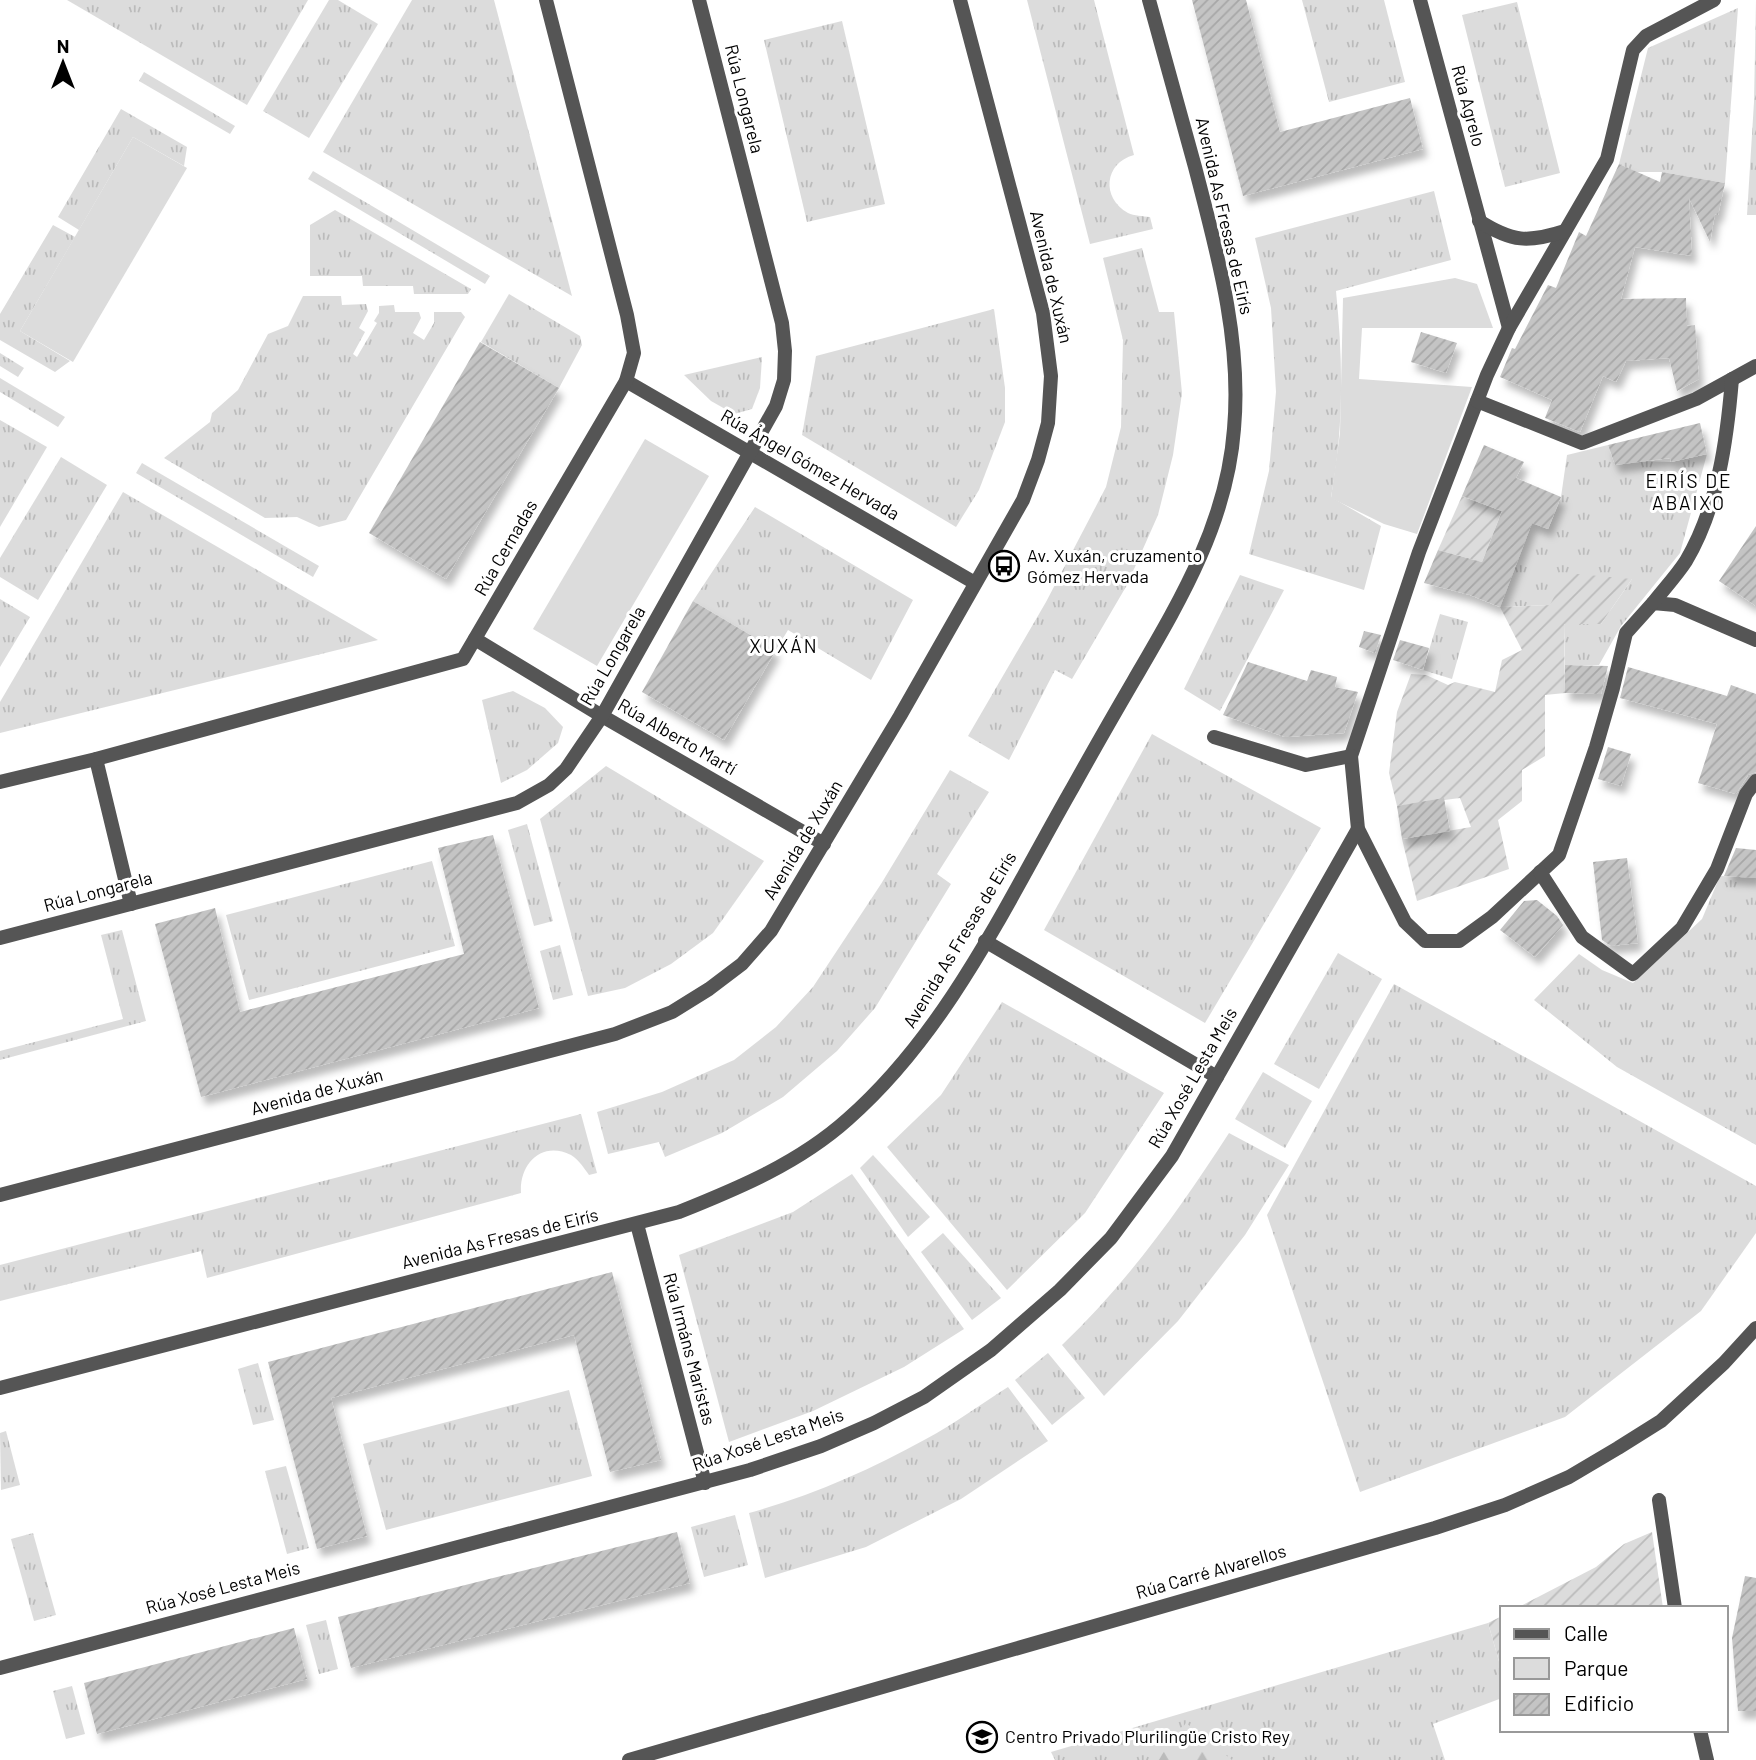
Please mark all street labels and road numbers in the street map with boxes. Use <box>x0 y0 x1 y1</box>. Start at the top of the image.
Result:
street label: Rúa Longarela <box>721 42 769 156</box>
street label: Rúa Agrelo <box>1448 62 1490 149</box>
street label: Avenida As Fresas de Eirís <box>1192 115 1258 317</box>
street label: Avenida de Xuxán <box>1026 208 1078 345</box>
street label: Rúa Ángel Gómez Hervada <box>717 404 904 524</box>
street label: Rúa Cernadas <box>469 496 541 599</box>
street label: Rúa Longarela <box>575 602 650 709</box>
street label: Rúa Alberto Martí <box>614 693 741 779</box>
street label: Avenida de Xuxán <box>758 776 847 903</box>
street label: Avenida As Fresas de Eirís <box>898 847 1021 1032</box>
street label: Rúa Longarela <box>41 866 154 916</box>
street label: Rúa Xosé Lesta Meis <box>1143 1003 1241 1152</box>
street label: Avenida de Xuxán <box>248 1063 385 1119</box>
street label: Avenida As Fresas de Eirís <box>399 1203 600 1273</box>
street label: Rúa Irmáns Maristas <box>659 1270 721 1427</box>
street label: Rúa Xosé Lesta Meis <box>689 1403 846 1475</box>
street label: Rúa Carré Alvarellos <box>1133 1539 1288 1603</box>
street label: Rúa Xosé Lesta Meis <box>143 1556 302 1618</box>

